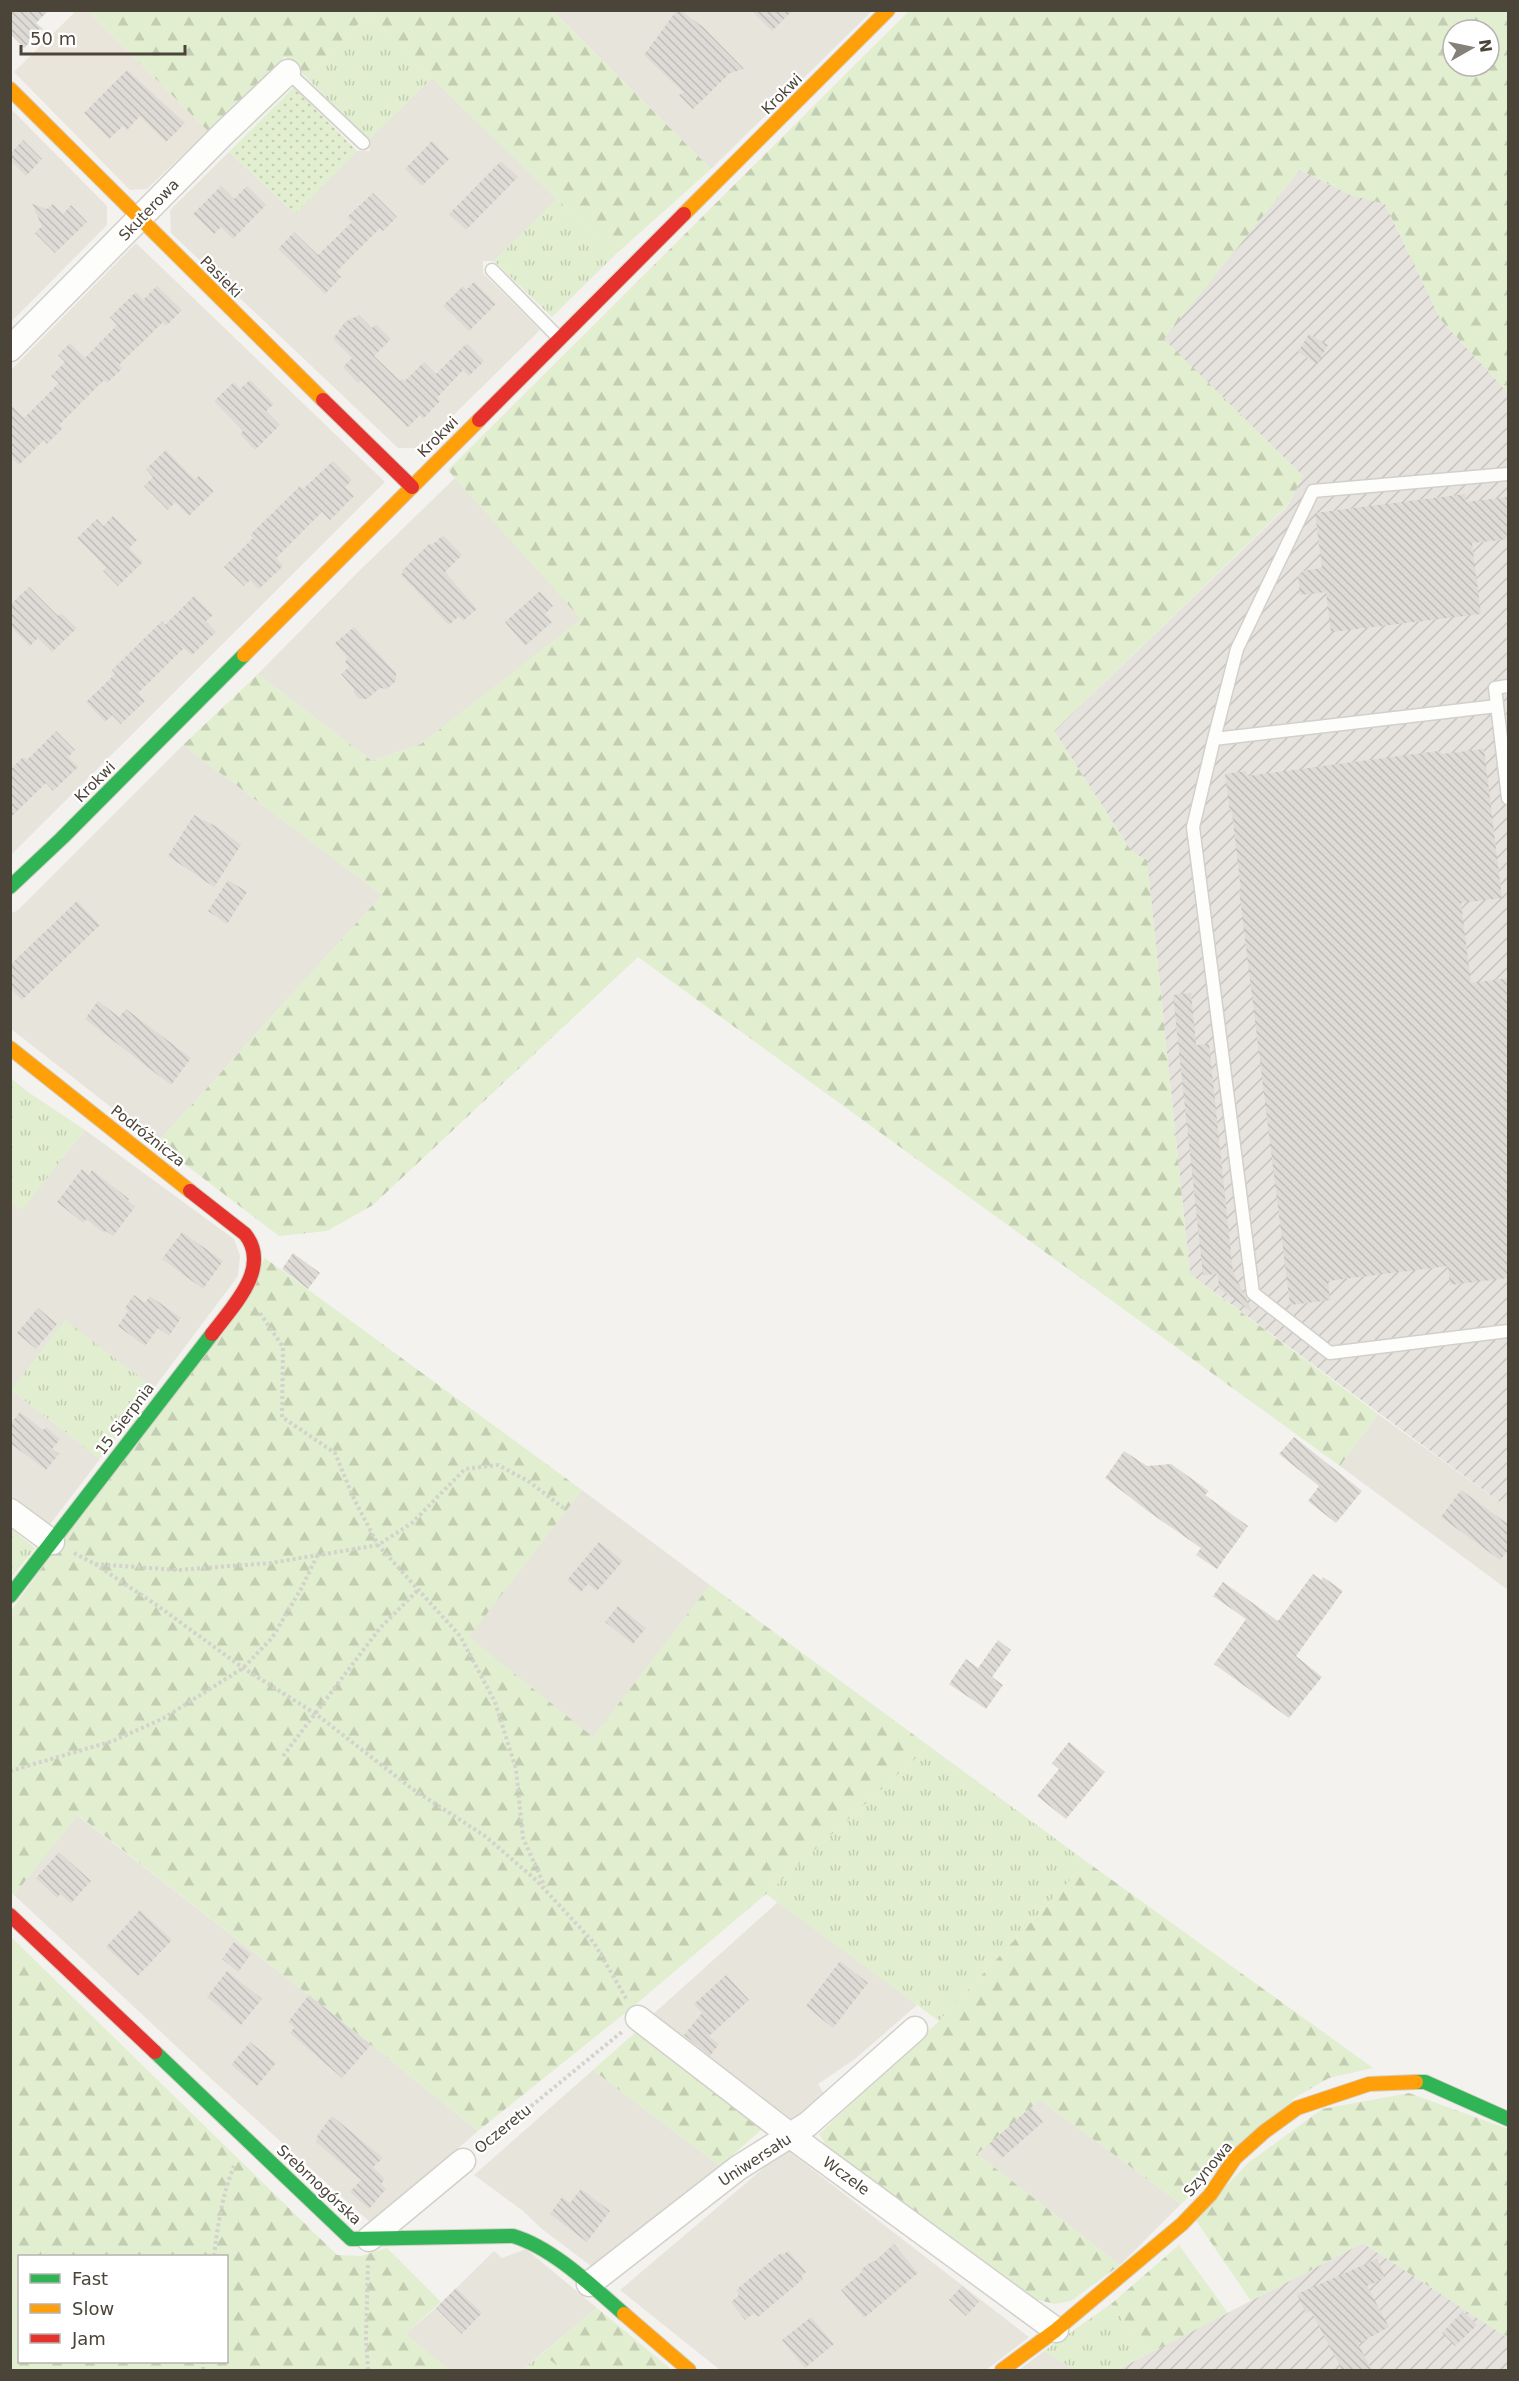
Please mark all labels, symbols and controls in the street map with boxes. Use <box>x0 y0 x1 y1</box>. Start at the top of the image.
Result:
scale bar <box>21 18 184 56</box>
north arrow <box>1441 18 1501 78</box>
text: 50 m <box>30 28 76 49</box>
text: N <box>1475 38 1496 54</box>
street label: Krokwi <box>758 70 806 118</box>
street label: Skuterowa <box>115 175 183 245</box>
street label: Pasieki <box>196 252 246 302</box>
street label: Krokwi <box>414 413 462 461</box>
street label: Krokwi <box>71 758 119 806</box>
street label: Podróżnicza <box>107 1101 189 1171</box>
street label: 15 Sierpnia <box>92 1380 158 1458</box>
street label: Oczeretu <box>471 2101 535 2157</box>
street label: Uniwersału <box>715 2130 795 2190</box>
street label: Szynowa <box>1180 2138 1236 2200</box>
street label: Srebrnogórska <box>273 2141 365 2229</box>
street label: Wczele <box>819 2153 873 2199</box>
legend <box>18 2255 228 2363</box>
text: Fast <box>72 2268 108 2289</box>
text: Slow <box>72 2298 114 2319</box>
text: Jam <box>71 2328 106 2349</box>

